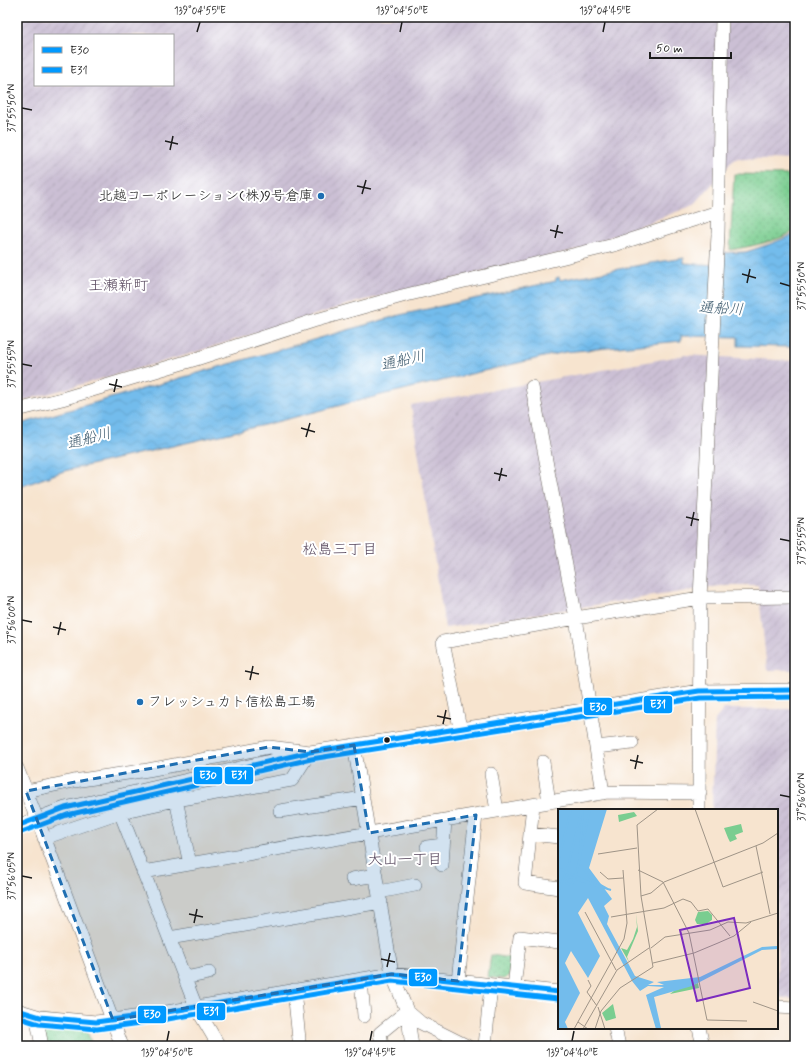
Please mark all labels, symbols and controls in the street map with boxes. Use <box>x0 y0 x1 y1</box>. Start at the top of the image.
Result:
text: 139°04'55"E <box>174 4 226 18</box>
text: 139°04'50"E <box>376 4 428 18</box>
text: 139°04'45"E <box>579 4 631 18</box>
legend <box>34 34 174 86</box>
scale bar <box>650 34 731 60</box>
text: 50 m <box>656 41 683 57</box>
text: E30 <box>70 43 89 59</box>
text: E31 <box>70 63 88 79</box>
text: 37°55'50"N <box>5 83 19 132</box>
place label: 北越コーポレーション(株)9号倉庫 <box>99 187 313 205</box>
marker: 北越コーポレーション(株)9号倉庫 <box>316 191 326 201</box>
text: 37°55'50"N <box>795 261 809 310</box>
district label: 王瀬新町 <box>88 276 149 296</box>
water label: 通船川 <box>698 298 744 320</box>
text: 37°55'55"N <box>5 340 19 388</box>
water label: 通船川 <box>379 346 427 376</box>
water label: 通船川 <box>65 424 113 454</box>
text: 37°55'55"N <box>795 517 809 565</box>
district label: 松島三丁目 <box>302 540 378 560</box>
text: 37°56'00"N <box>5 596 19 644</box>
place label: フレッシュカト信松島工場 <box>148 693 315 711</box>
line badge: E31 <box>643 695 673 714</box>
marker: フレッシュカト信松島工場 <box>135 697 145 707</box>
line badge: E30 <box>583 697 613 716</box>
text: E31 <box>650 698 666 712</box>
text: E30 <box>589 701 607 715</box>
unlabelled marker <box>382 735 392 745</box>
line badge: E30 <box>193 766 223 785</box>
line badge: E31 <box>224 766 254 785</box>
text: E30 <box>199 769 217 783</box>
text: E31 <box>231 769 247 783</box>
text: 37°56'00"N <box>795 773 809 821</box>
inset map <box>558 809 778 1029</box>
district label: 大山一丁目 <box>367 850 443 870</box>
text: 37°56'05"N <box>5 852 19 900</box>
line badge: E30 <box>408 968 438 987</box>
text: E30 <box>414 971 432 985</box>
line badge: E31 <box>196 1002 226 1021</box>
line badge: E30 <box>137 1005 167 1024</box>
text: E31 <box>203 1005 219 1019</box>
text: E30 <box>143 1008 161 1022</box>
text: 139°04'50"E <box>141 1046 193 1060</box>
text: 139°04'45"E <box>344 1046 396 1060</box>
text: 139°04'40"E <box>546 1046 598 1060</box>

